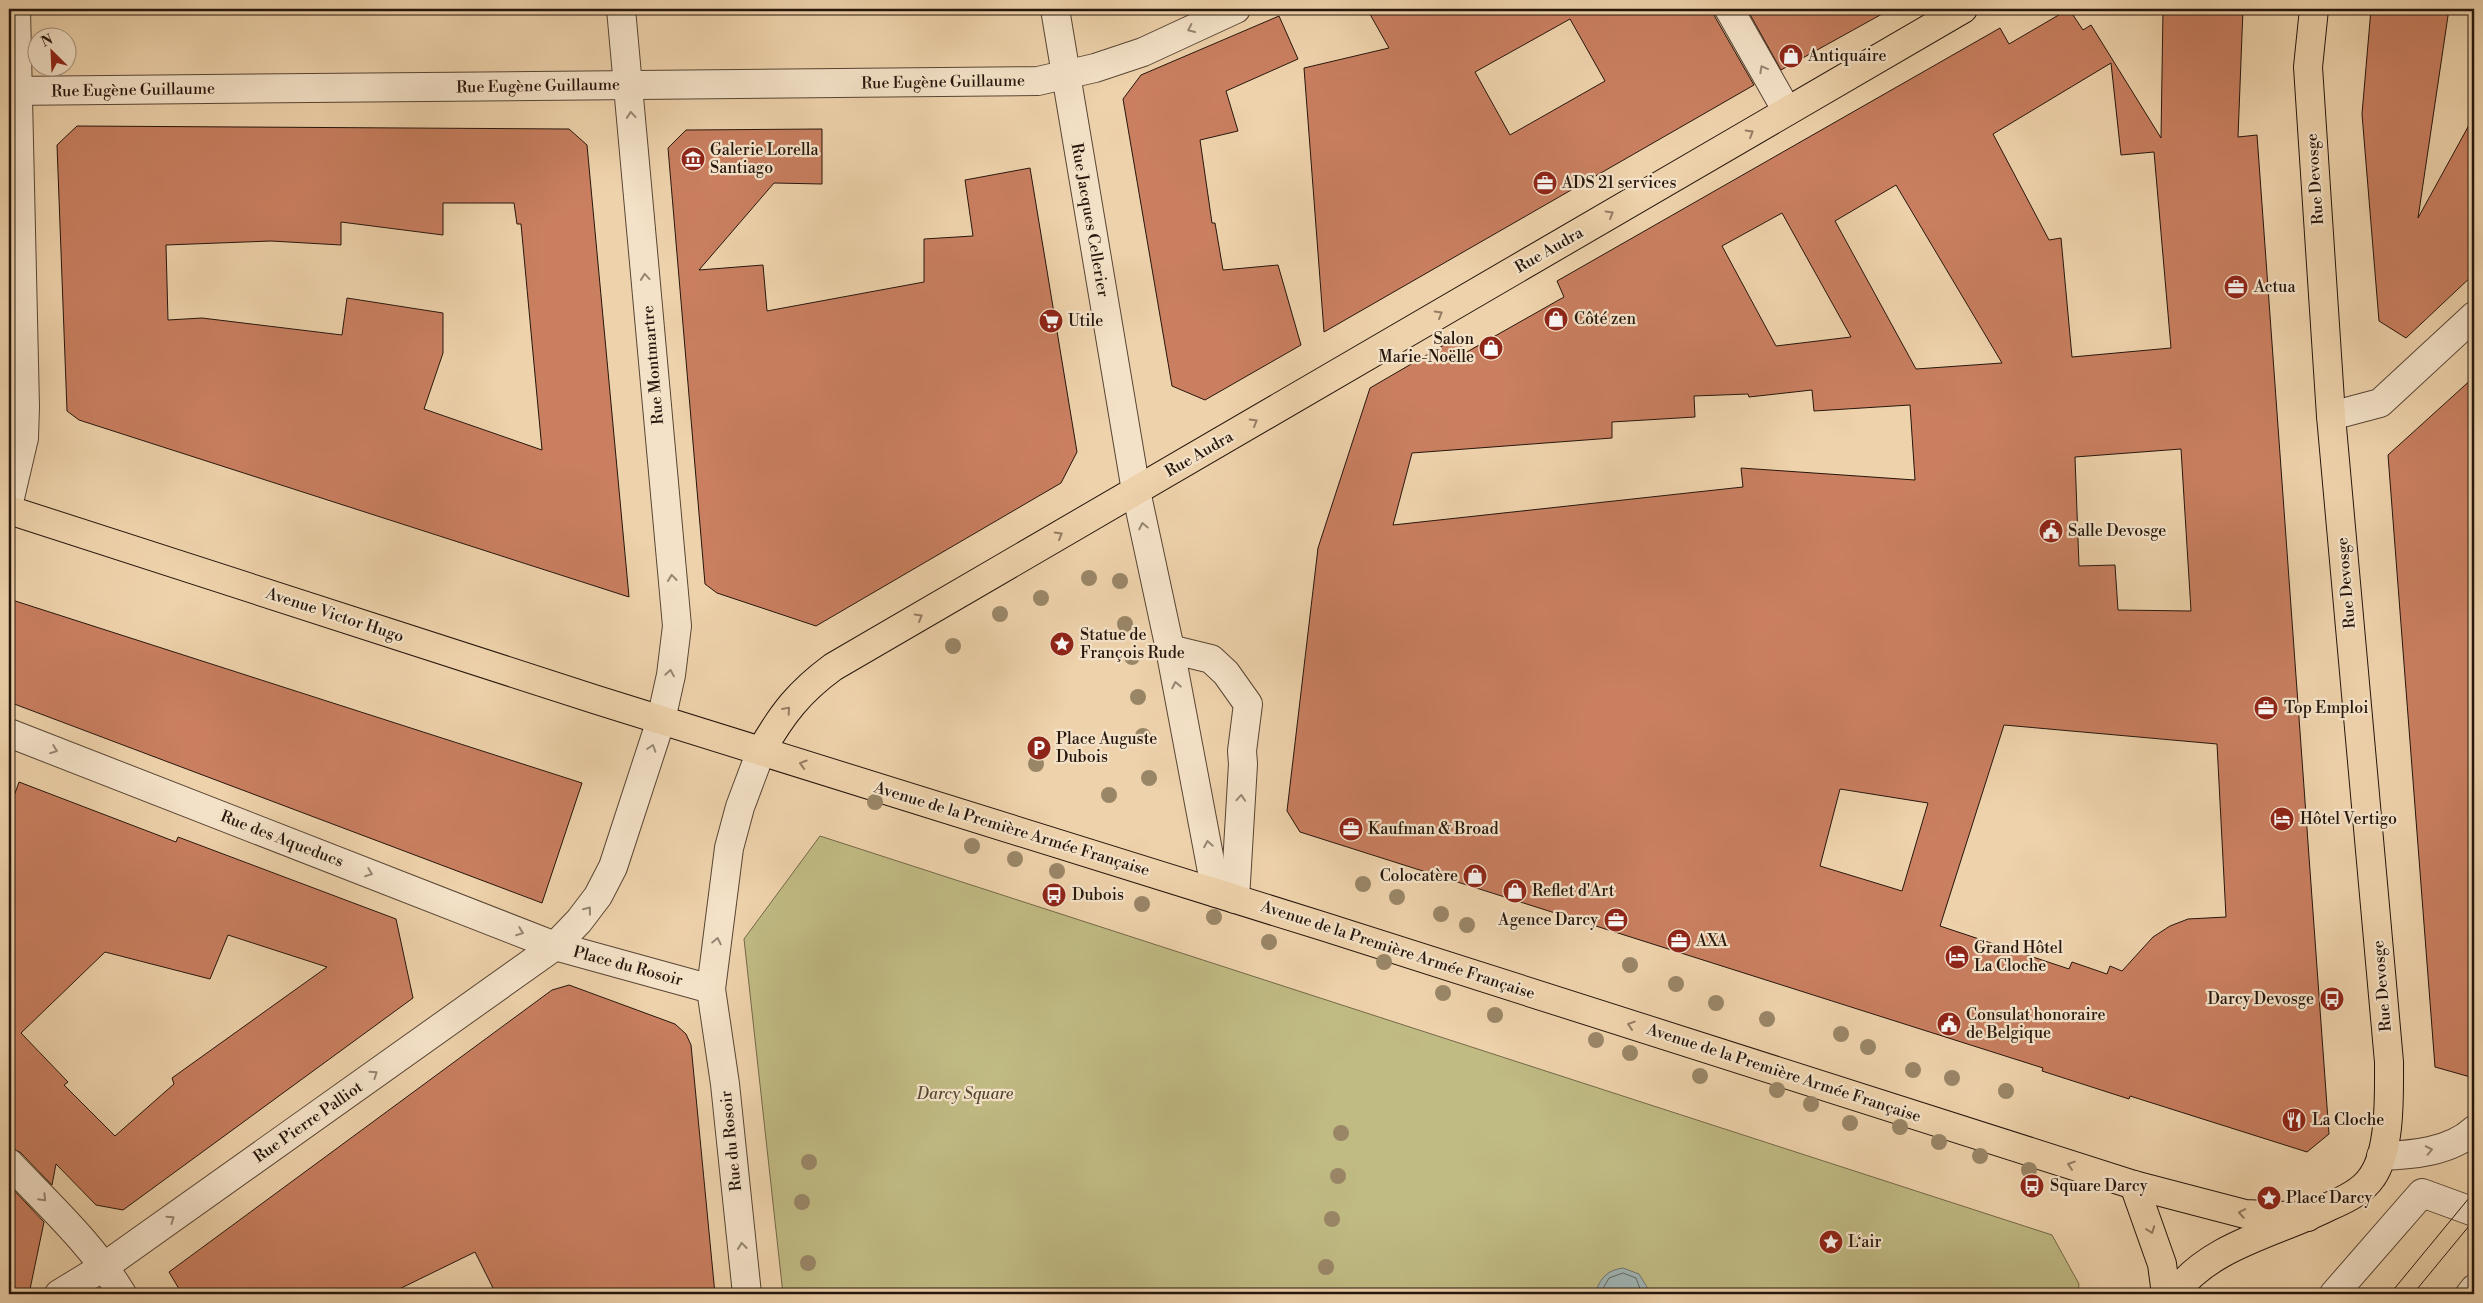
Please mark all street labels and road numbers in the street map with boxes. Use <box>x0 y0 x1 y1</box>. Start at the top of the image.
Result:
street label: Rue Eugène Guillaume <box>861 71 1025 93</box>
street label: Rue Eugène Guillaume <box>456 75 620 97</box>
street label: Rue Eugène Guillaume <box>51 79 215 101</box>
street label: Rue Devosge <box>2302 133 2328 225</box>
street label: Rue Jacques Cellerier <box>1067 141 1113 299</box>
street label: Rue Audra <box>1511 222 1587 278</box>
street label: Rue Montmartre <box>638 304 668 426</box>
street label: Rue Audra <box>1161 426 1237 482</box>
street label: Rue Devosge <box>2332 536 2360 630</box>
street label: Avenue Victor Hugo <box>263 583 406 647</box>
street label: Avenue de la Première Armée Française <box>871 777 1152 881</box>
street label: Rue des Aqueducs <box>218 806 346 872</box>
street label: Avenue de la Première Armée Française <box>1257 896 1538 1004</box>
street label: Rue Devosge <box>2368 939 2396 1033</box>
street label: Place du Rosoir <box>571 942 685 990</box>
street label: Avenue de la Première Armée Française <box>1643 1019 1924 1127</box>
street label: Rue Pierre Palliot <box>250 1077 367 1167</box>
street label: Rue du Rosoir <box>716 1090 746 1192</box>

